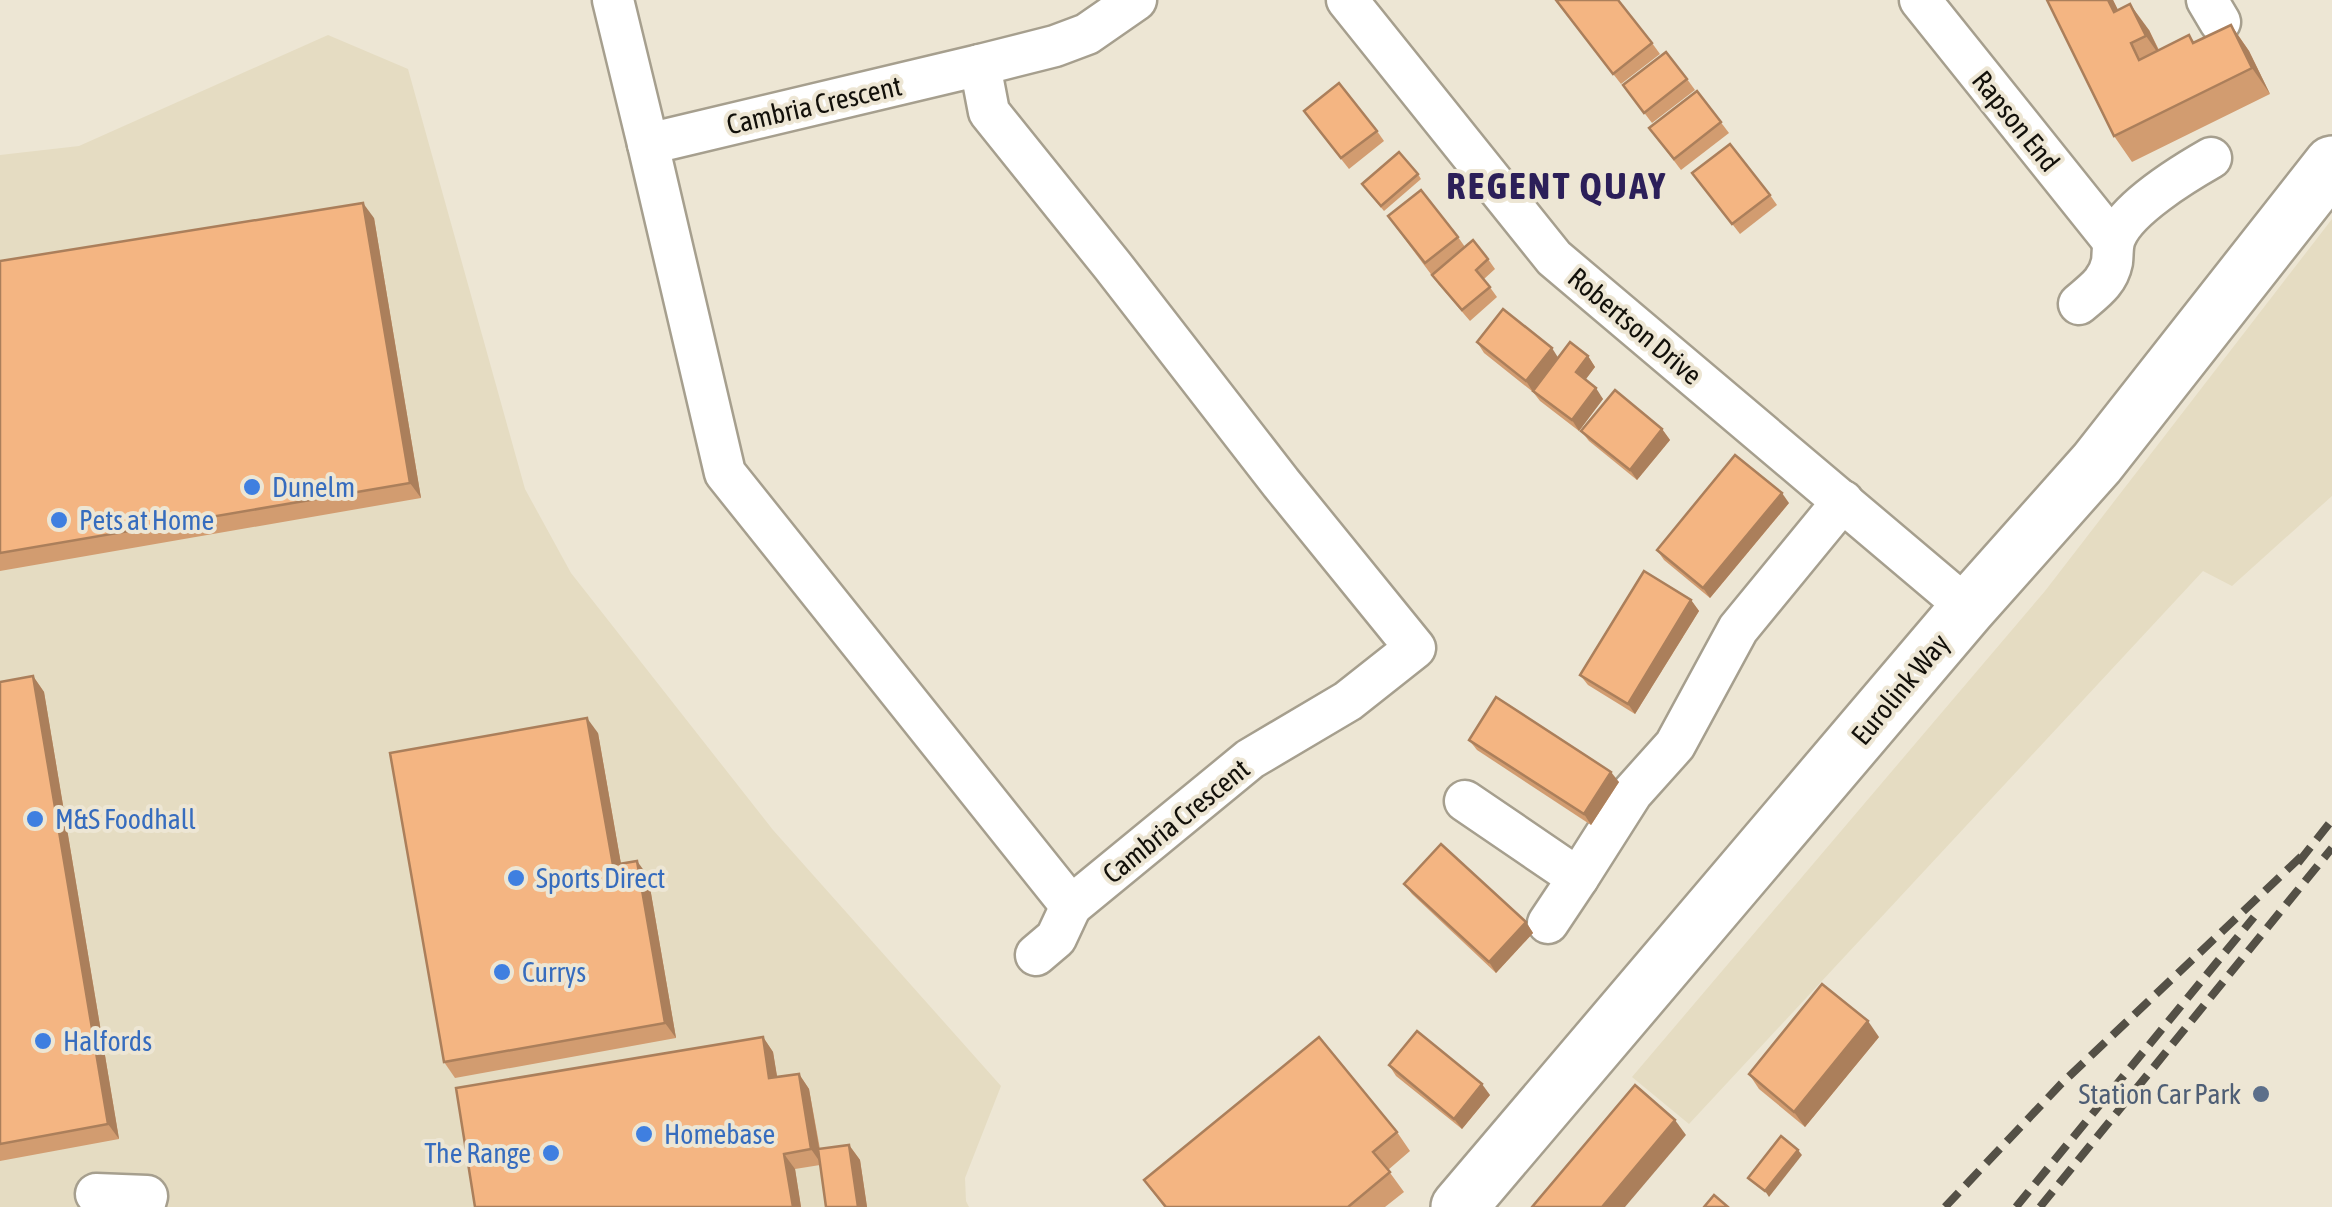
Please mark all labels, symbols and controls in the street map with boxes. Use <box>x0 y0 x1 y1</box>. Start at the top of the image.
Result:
street label: Rapson End <box>1966 64 2066 178</box>
street label: Cambria Crescent <box>723 69 905 141</box>
district label: REGENT QUAY <box>1446 164 1668 207</box>
street label: Robertson Drive <box>1562 261 1708 391</box>
place label: Dunelm <box>272 471 355 503</box>
marker: Dunelm <box>241 476 263 498</box>
place label: Pets at Home <box>79 504 214 536</box>
marker: Pets at Home <box>48 509 70 531</box>
street label: Eurolink Way <box>1845 627 1955 751</box>
street label: Cambria Crescent <box>1096 752 1256 890</box>
place label: M&S Foodhall <box>55 803 196 835</box>
marker: M&S Foodhall <box>24 808 46 830</box>
place label: Sports Direct <box>536 862 665 894</box>
marker: Sports Direct <box>505 867 527 889</box>
place label: Currys <box>522 956 586 988</box>
marker: Currys <box>491 961 513 983</box>
place label: Halfords <box>63 1025 152 1057</box>
marker: Halfords <box>32 1030 54 1052</box>
place label: Station Car Park <box>2079 1078 2241 1110</box>
marker: Station Car Park <box>2250 1083 2272 1105</box>
place label: Homebase <box>664 1118 775 1150</box>
marker: Homebase <box>633 1123 655 1145</box>
place label: The Range <box>424 1137 531 1169</box>
marker: The Range <box>540 1142 562 1164</box>

